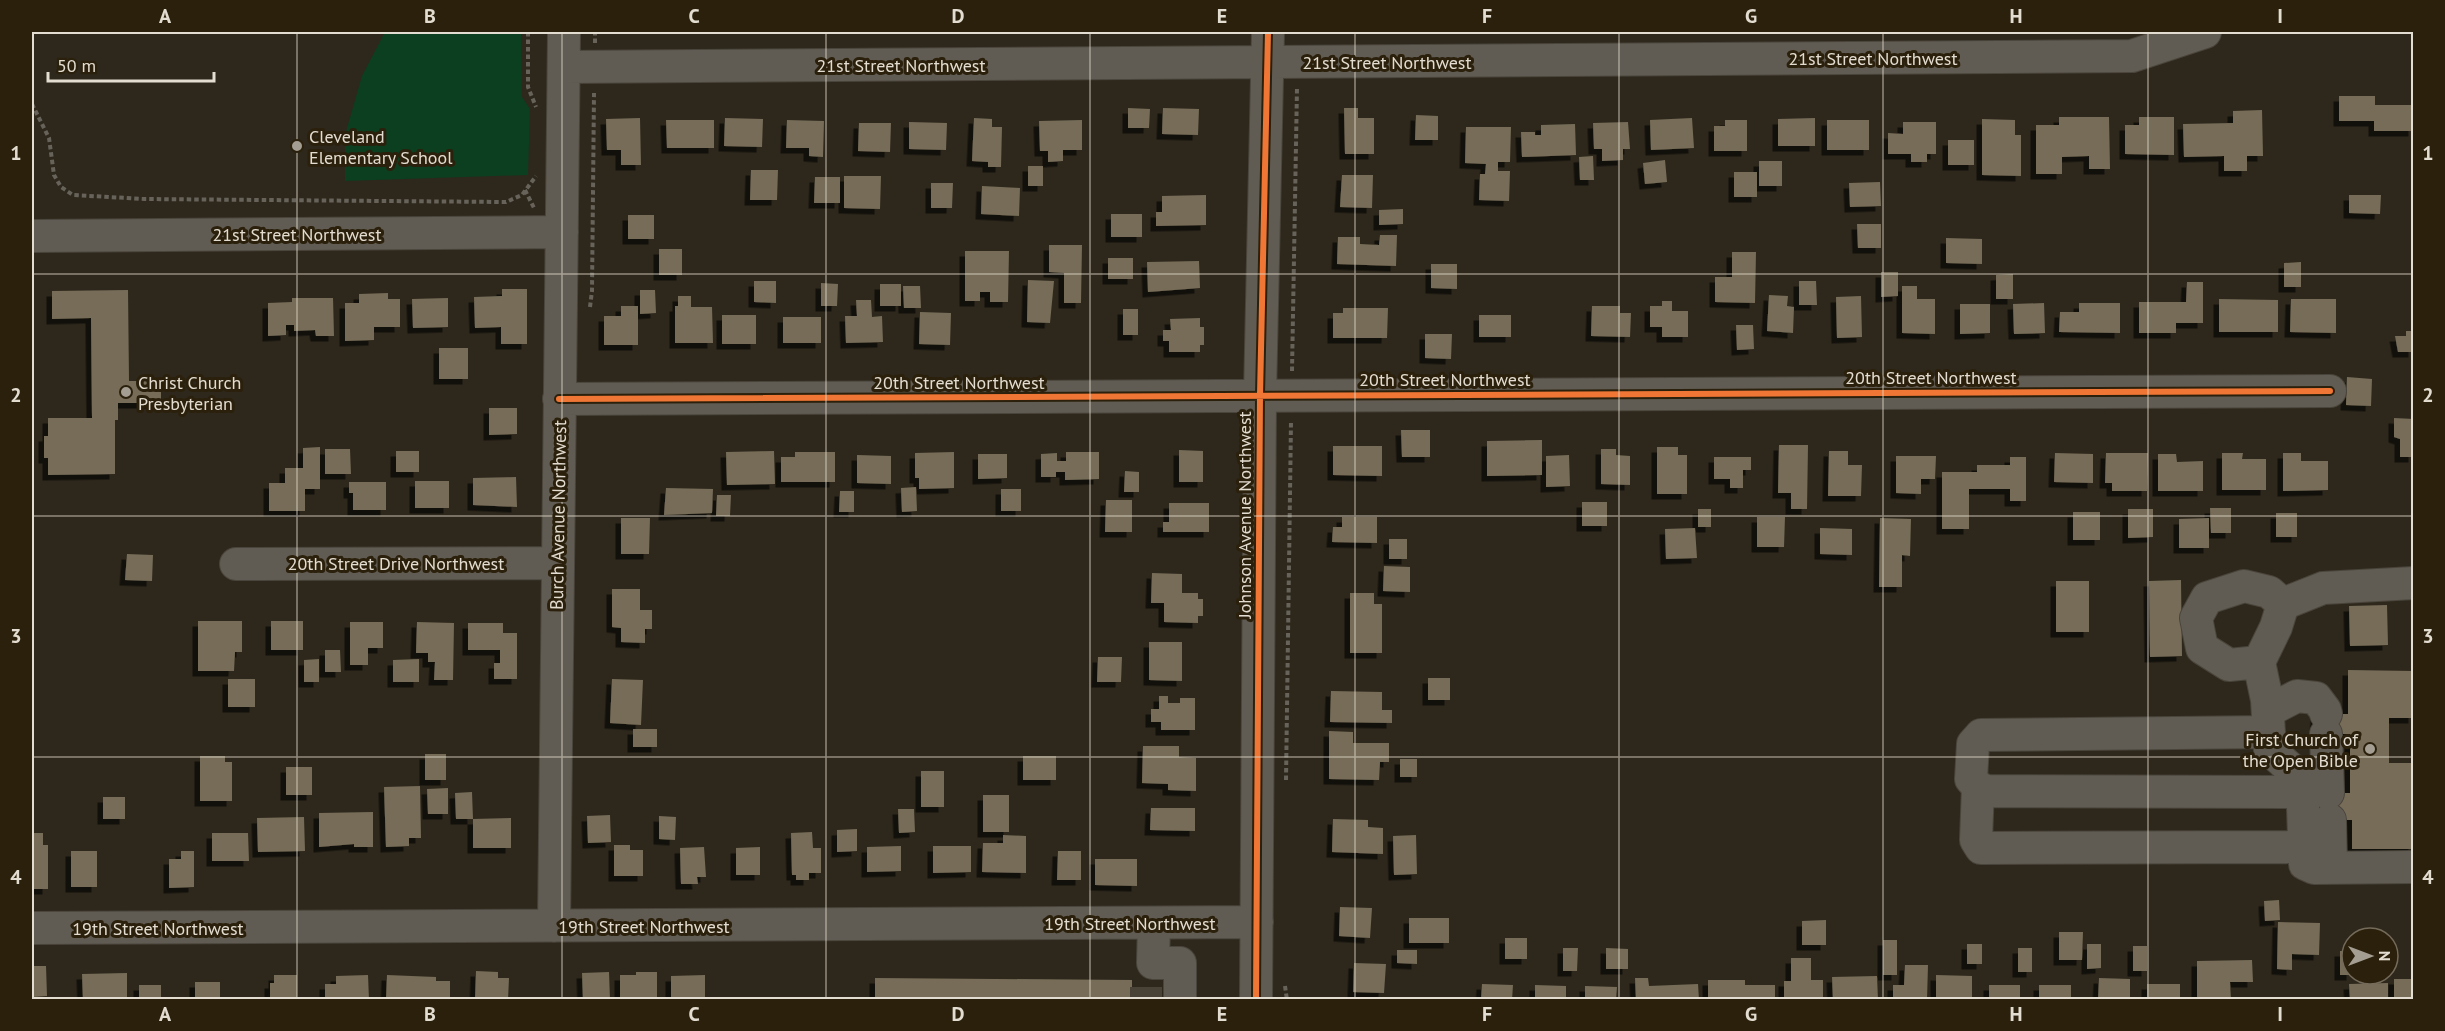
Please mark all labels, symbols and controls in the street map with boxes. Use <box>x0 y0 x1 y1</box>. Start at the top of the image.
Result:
text: A <box>159 3 172 29</box>
text: B <box>424 3 436 29</box>
text: C <box>688 3 700 29</box>
text: D <box>952 3 965 29</box>
text: E <box>1217 3 1227 29</box>
text: F <box>1482 3 1492 29</box>
text: G <box>1745 3 1757 29</box>
text: H <box>2009 3 2023 29</box>
text: I <box>2277 3 2283 29</box>
scale bar <box>48 45 214 83</box>
street label: 21st Street Northwest <box>1788 47 1958 70</box>
street label: 21st Street Northwest <box>1302 51 1472 74</box>
text: 50 m <box>57 54 96 77</box>
street label: 21st Street Northwest <box>816 54 986 77</box>
place label: Cleveland Elementary School <box>309 125 453 169</box>
marker: Cleveland Elementary School <box>290 139 304 153</box>
text: 1 <box>10 140 22 166</box>
text: 1 <box>2422 140 2434 166</box>
street label: 21st Street Northwest <box>212 223 382 246</box>
street label: 20th Street Northwest <box>1845 366 2017 389</box>
street label: 20th Street Northwest <box>1359 368 1531 391</box>
place label: Christ Church Presbyterian <box>138 371 241 415</box>
street label: 20th Street Northwest <box>873 371 1045 394</box>
text: 2 <box>10 382 22 408</box>
text: 2 <box>2422 382 2434 408</box>
marker: Christ Church Presbyterian <box>119 385 133 399</box>
street label: Johnson Avenue Northwest <box>1233 411 1256 620</box>
street label: Burch Avenue Northwest <box>545 420 571 610</box>
street label: 20th Street Drive Northwest <box>288 552 504 575</box>
text: 3 <box>10 623 22 649</box>
text: 3 <box>2422 623 2434 649</box>
place label: First Church of the Open Bible <box>2243 728 2359 772</box>
marker: First Church of the Open Bible <box>2363 742 2377 756</box>
text: 4 <box>10 864 22 890</box>
text: 4 <box>2422 864 2434 890</box>
street label: 19th Street Northwest <box>1044 912 1216 935</box>
street label: 19th Street Northwest <box>558 915 730 938</box>
street label: 19th Street Northwest <box>72 917 244 940</box>
north arrow <box>2340 926 2400 986</box>
text: N <box>2375 951 2395 961</box>
text: A <box>159 1001 172 1027</box>
text: B <box>424 1001 436 1027</box>
text: C <box>688 1001 700 1027</box>
text: D <box>952 1001 965 1027</box>
text: E <box>1217 1001 1227 1027</box>
text: F <box>1482 1001 1492 1027</box>
text: G <box>1745 1001 1757 1027</box>
text: H <box>2009 1001 2023 1027</box>
text: I <box>2277 1001 2283 1027</box>

